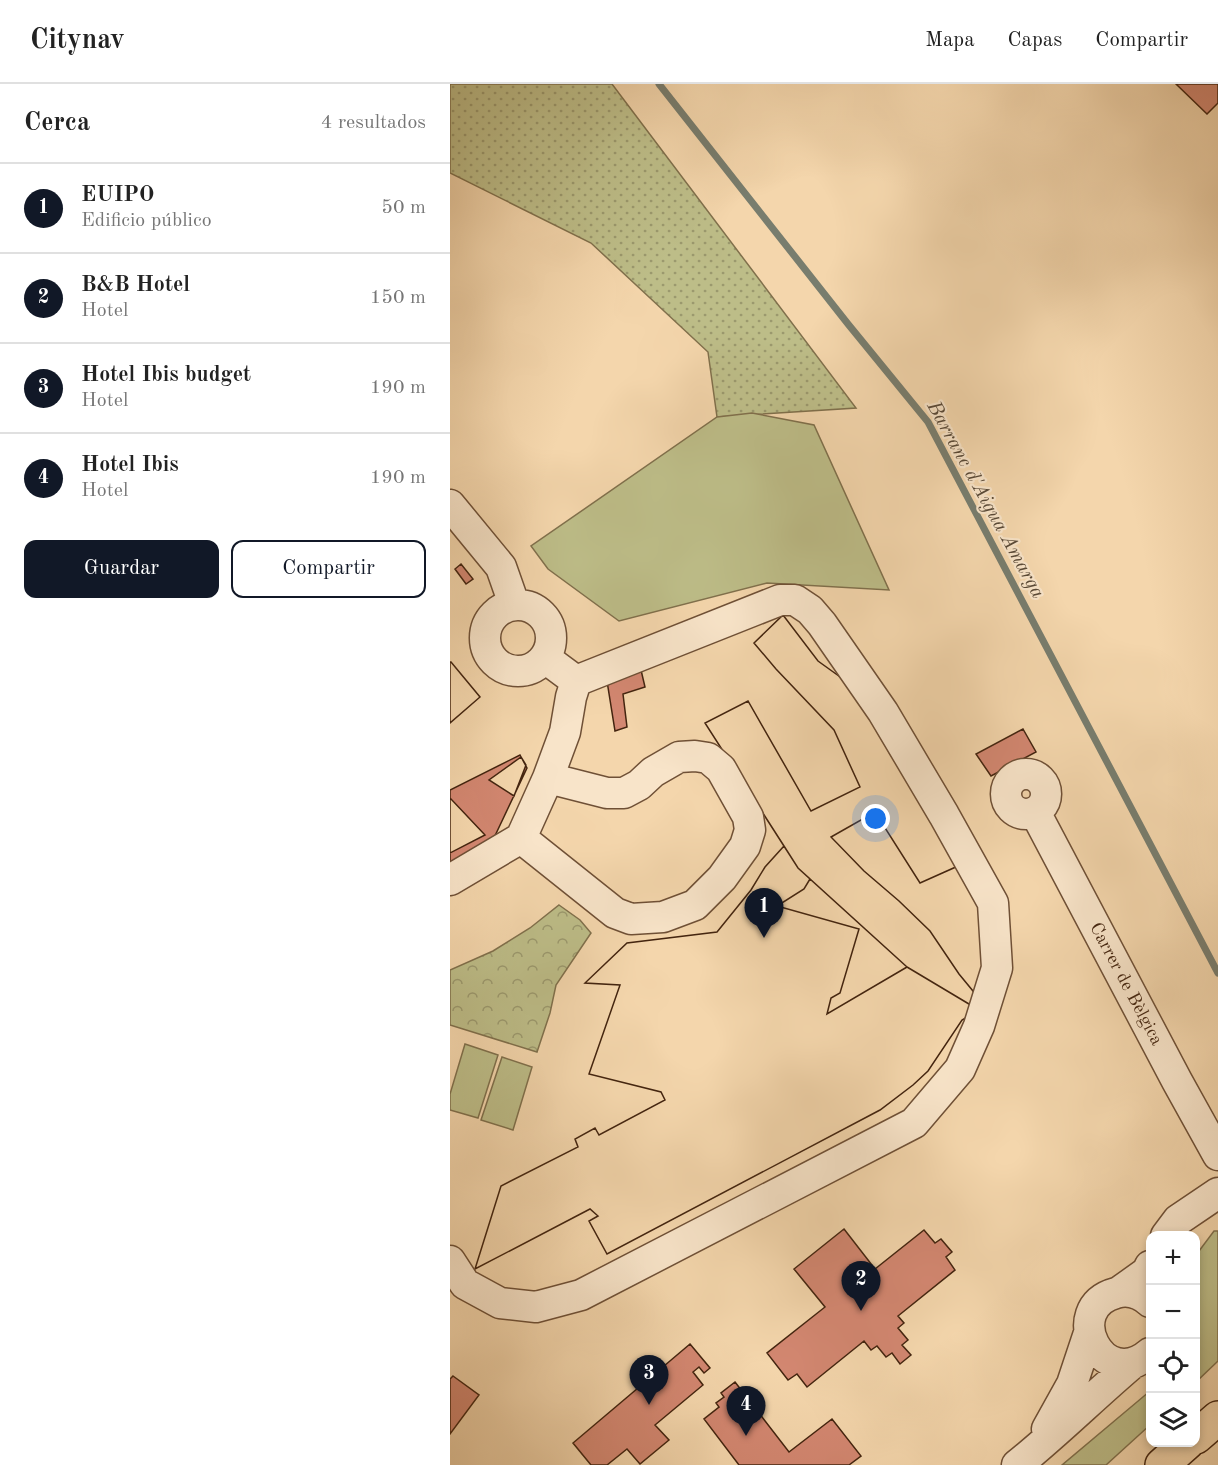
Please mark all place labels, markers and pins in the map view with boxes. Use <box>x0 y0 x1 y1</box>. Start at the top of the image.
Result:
pin: 1 <box>744 888 784 938</box>
pin: 2 <box>842 1262 880 1311</box>
pin: 3 <box>630 1356 668 1405</box>
pin: 4 <box>726 1386 766 1436</box>

